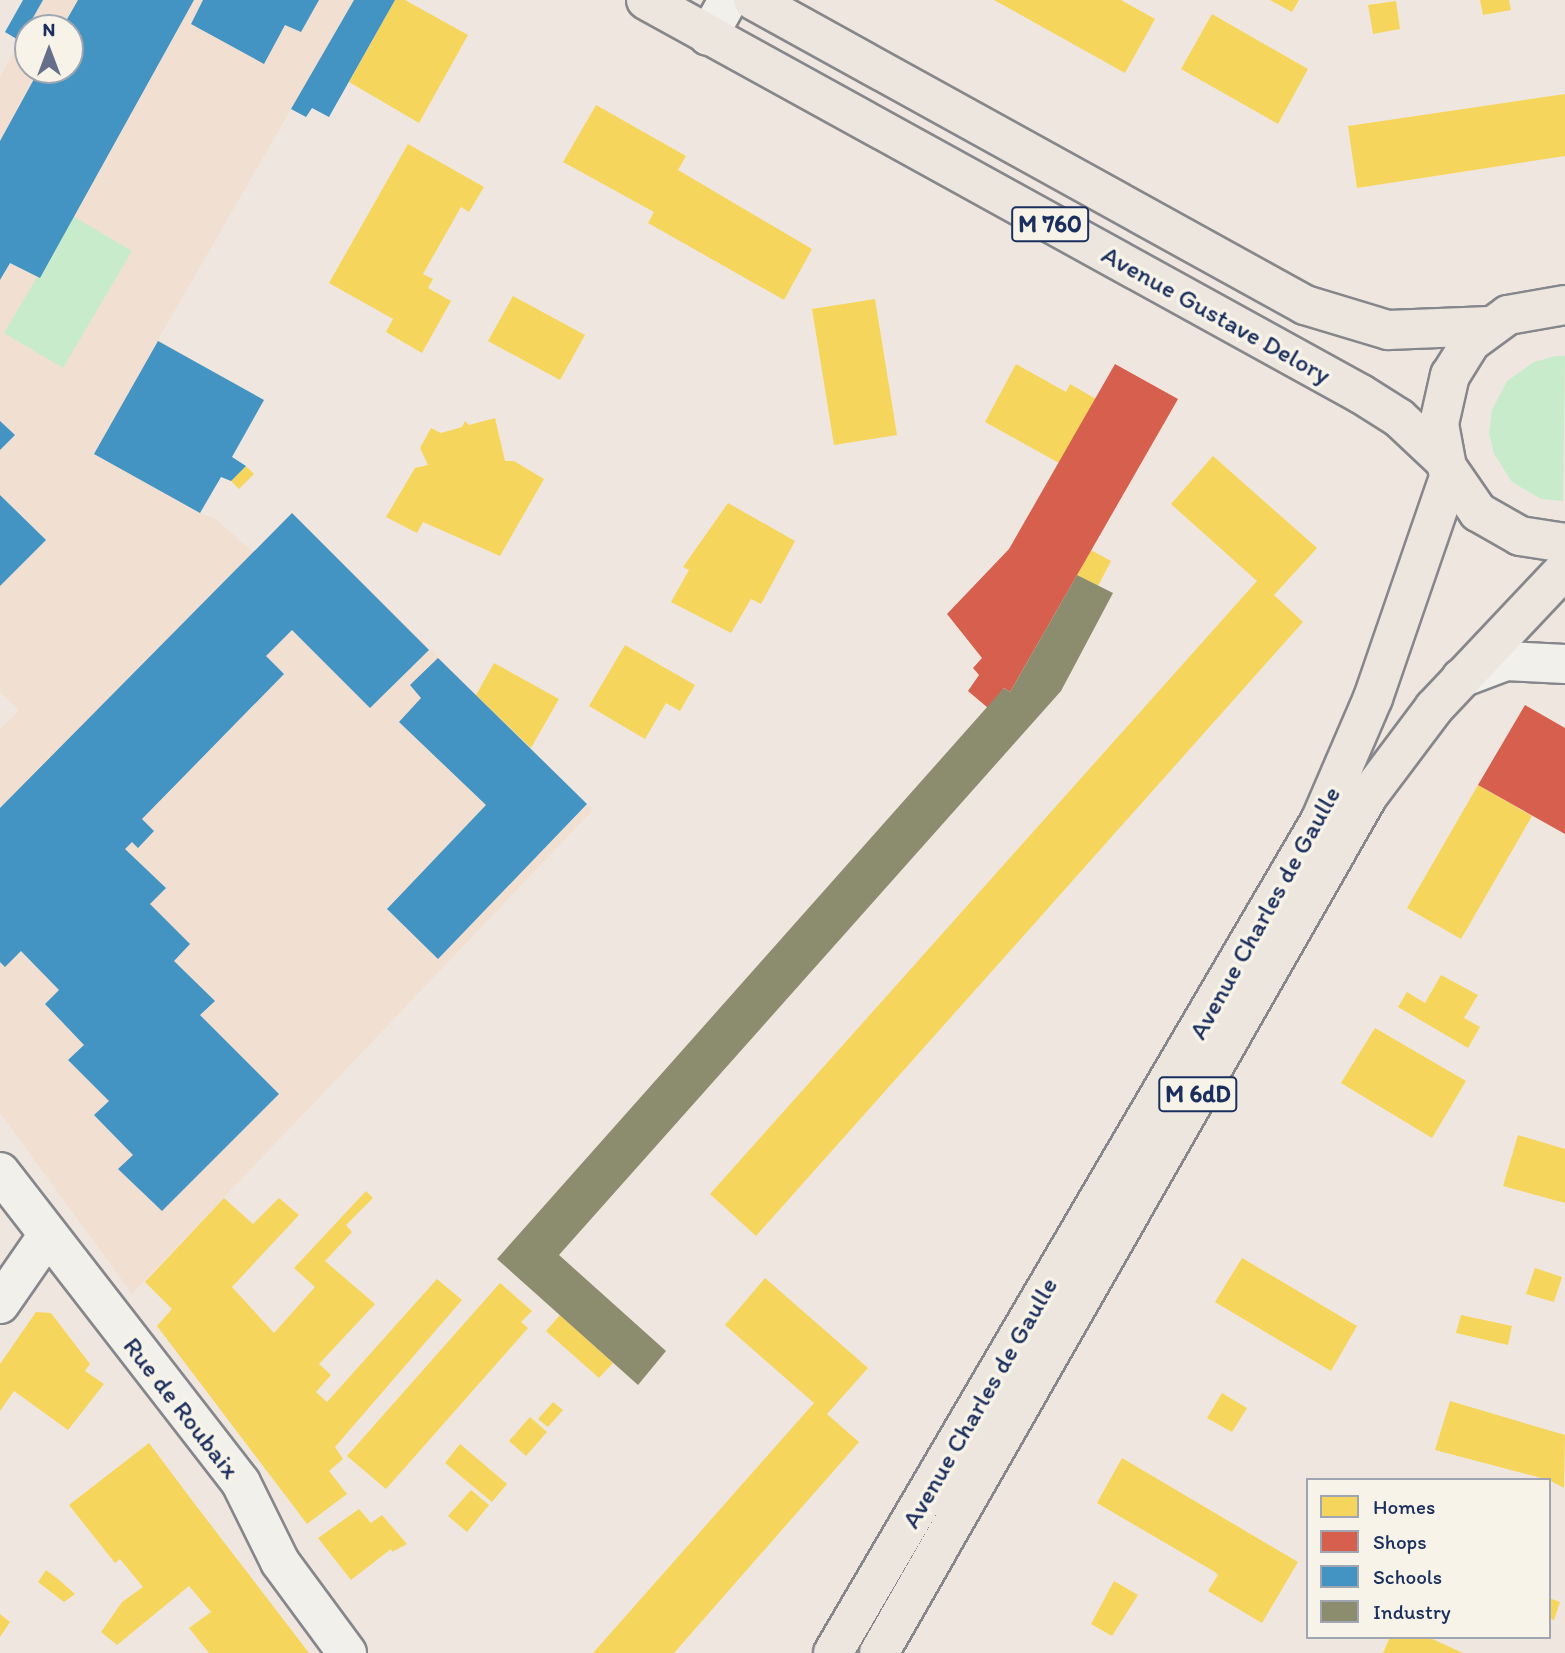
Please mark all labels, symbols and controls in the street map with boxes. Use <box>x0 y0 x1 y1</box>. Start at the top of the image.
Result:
north arrow <box>14 14 84 84</box>
text: N <box>43 18 55 41</box>
road number: M 760 <box>1010 204 1090 244</box>
street label: Avenue Gustave Delory <box>1096 239 1336 391</box>
street label: Avenue Charles de Gaulle <box>1183 781 1347 1045</box>
road number: M 6dD <box>1158 1074 1238 1114</box>
street label: Avenue Charles de Gaulle <box>896 1272 1064 1534</box>
street label: Rue de Roubaix <box>116 1332 246 1484</box>
legend <box>1306 1478 1551 1639</box>
text: Homes <box>1373 1494 1435 1519</box>
text: Shops <box>1373 1529 1427 1554</box>
text: Schools <box>1373 1564 1442 1589</box>
text: Industry <box>1373 1599 1451 1624</box>

